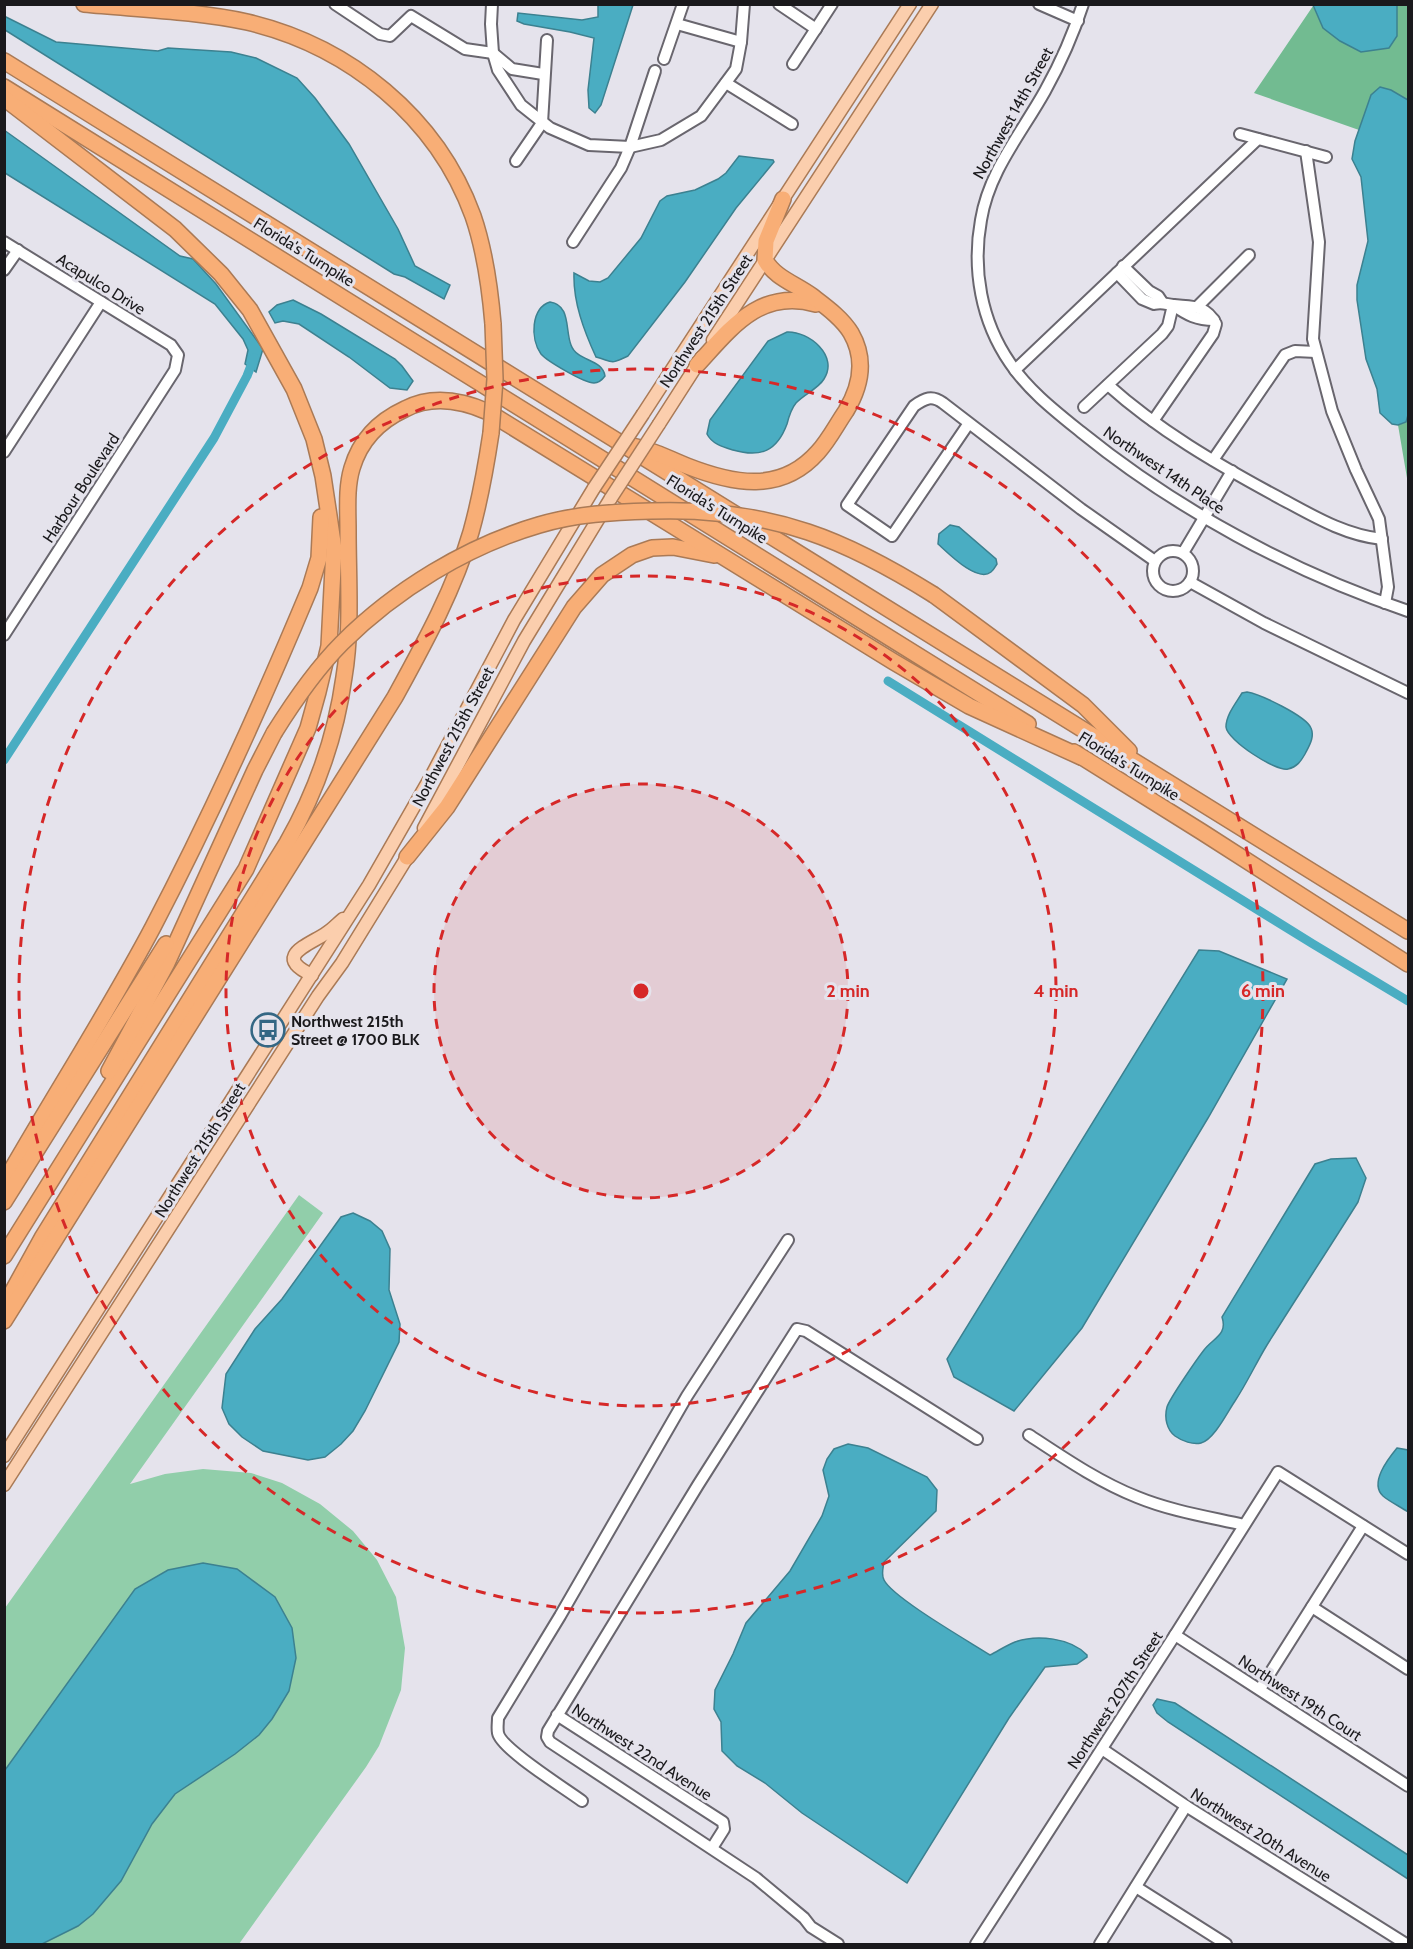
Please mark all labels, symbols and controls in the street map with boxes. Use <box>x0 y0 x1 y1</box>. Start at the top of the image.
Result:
street label: Northwest 14th Street <box>969 43 1057 182</box>
street label: Florida's Turnpike <box>250 213 358 291</box>
street label: Acapulco Drive <box>53 249 149 319</box>
street label: Northwest 215th Street <box>656 250 757 391</box>
street label: Northwest 14th Place <box>1100 422 1228 518</box>
street label: Harbour Boulevard <box>39 430 123 546</box>
street label: Florida's Turnpike <box>663 470 771 548</box>
street label: Northwest 215th Street <box>408 663 498 810</box>
street label: Florida's Turnpike <box>1075 727 1183 805</box>
text: 2 min <box>826 980 870 1002</box>
text: 4 min <box>1033 980 1079 1002</box>
text: 6 min <box>1241 980 1285 1002</box>
centre of rings <box>631 981 651 1001</box>
bus stop icon: Northwest 215th Street @ 1700 BLK <box>250 1012 286 1048</box>
place label: Northwest 215th Street @ 1700 BLK <box>291 1012 420 1049</box>
street label: Northwest 215th Street <box>151 1079 249 1221</box>
street label: Northwest 207th Street <box>1063 1627 1167 1772</box>
street label: Northwest 19th Court <box>1235 1651 1366 1745</box>
street label: Northwest 22nd Avenue <box>568 1700 716 1804</box>
street label: Northwest 20th Avenue <box>1187 1784 1335 1886</box>

